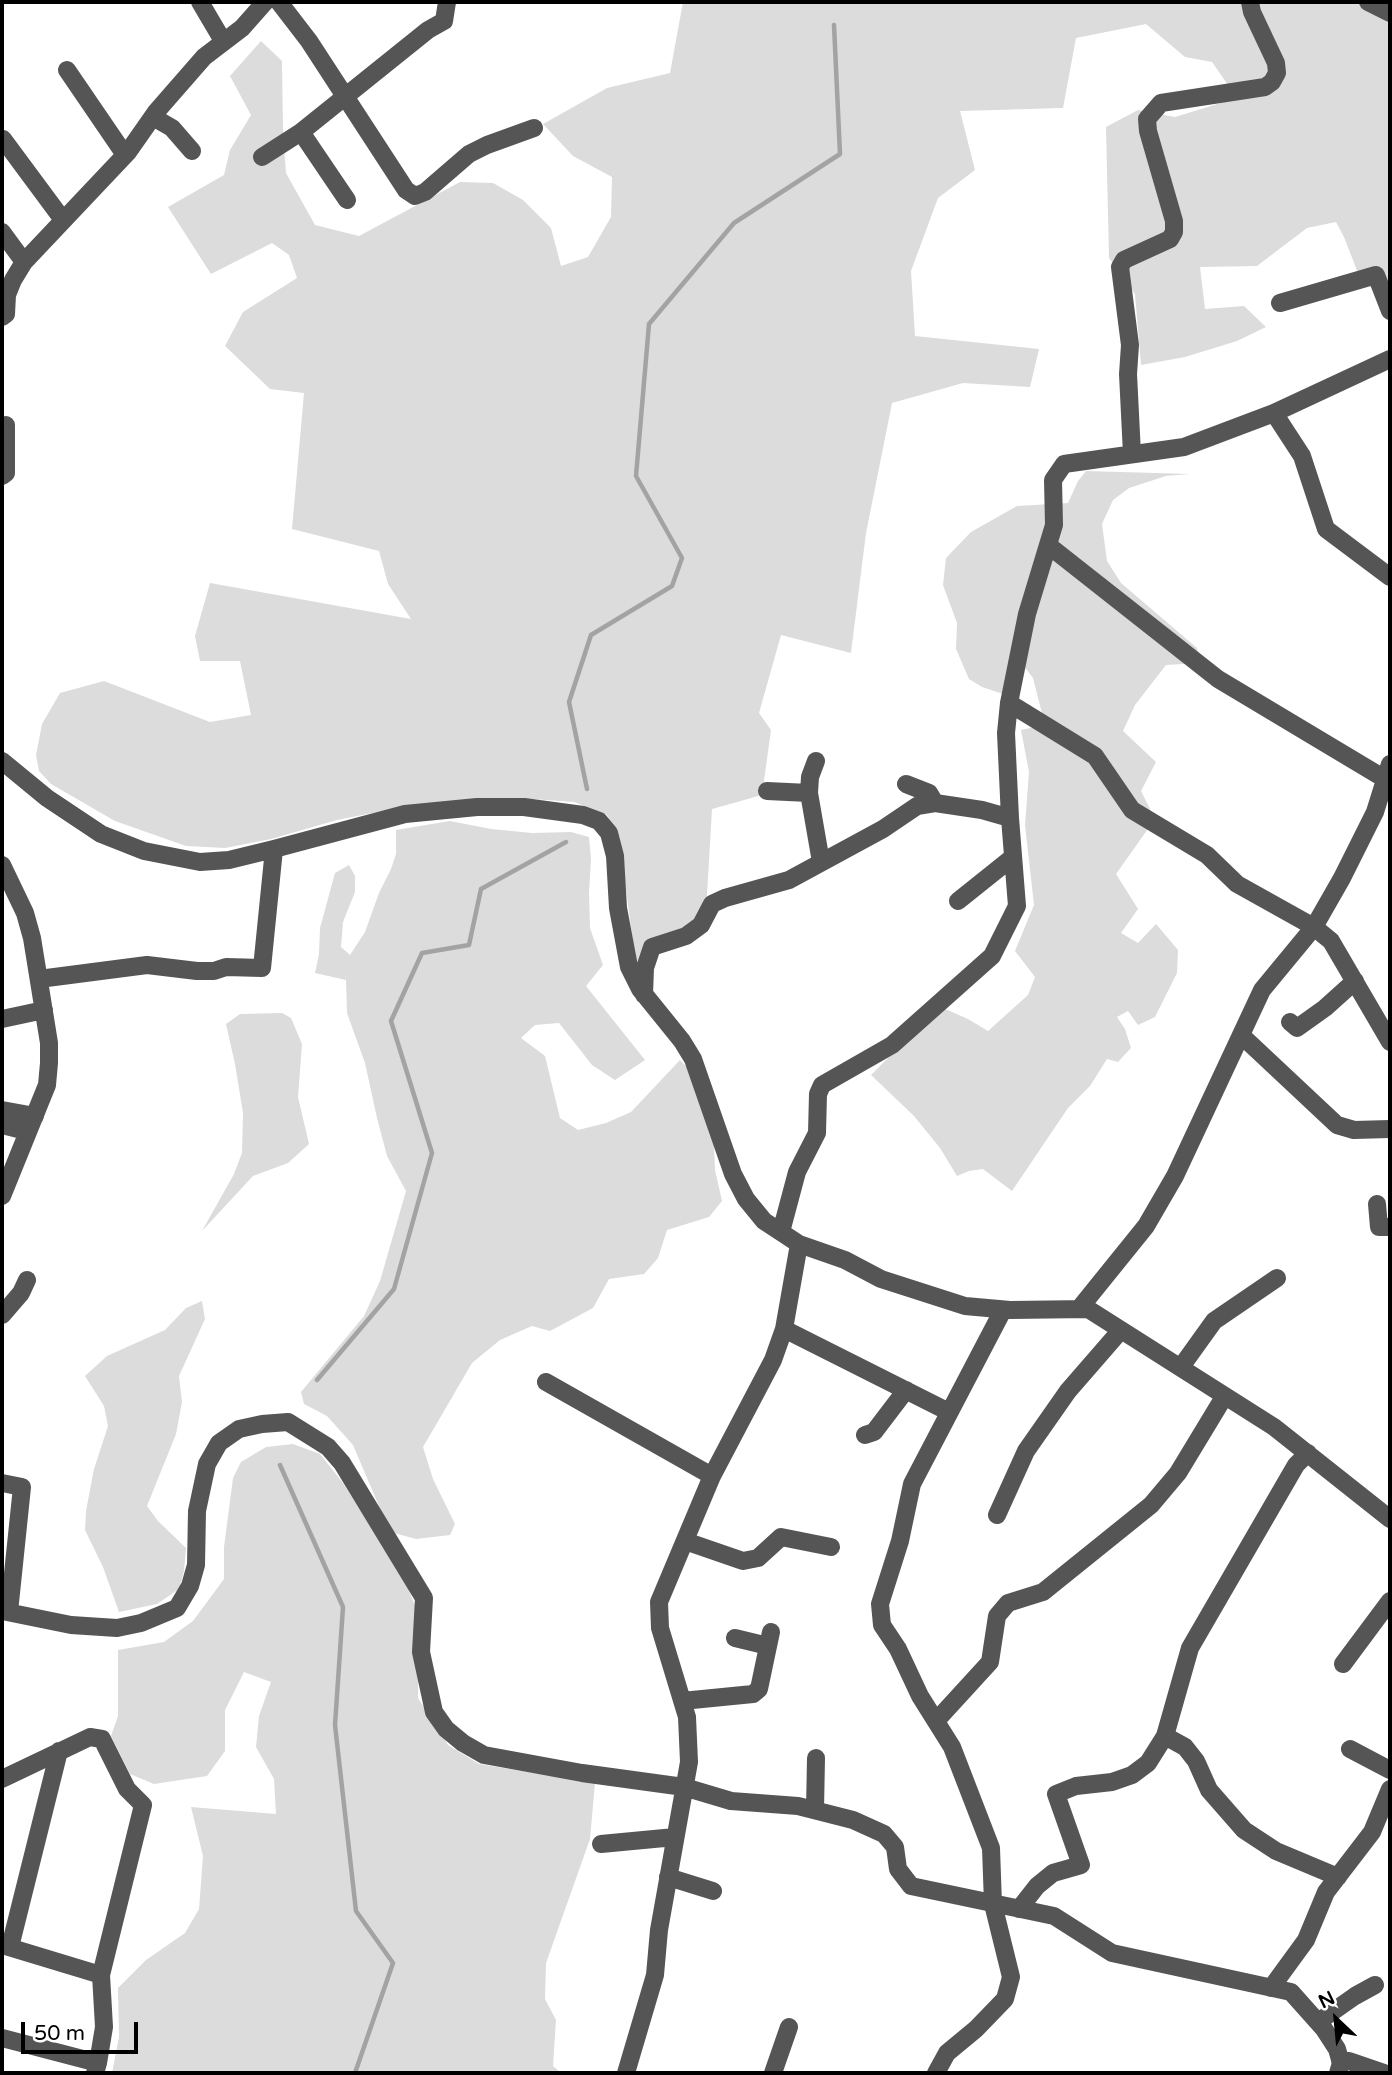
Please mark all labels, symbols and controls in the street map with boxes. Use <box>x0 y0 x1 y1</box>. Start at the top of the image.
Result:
north arrow <box>1301 1984 1371 2054</box>
text: N <box>1315 1987 1338 2013</box>
scale bar <box>24 2008 142 2052</box>
text: 50 m <box>34 2021 85 2046</box>

